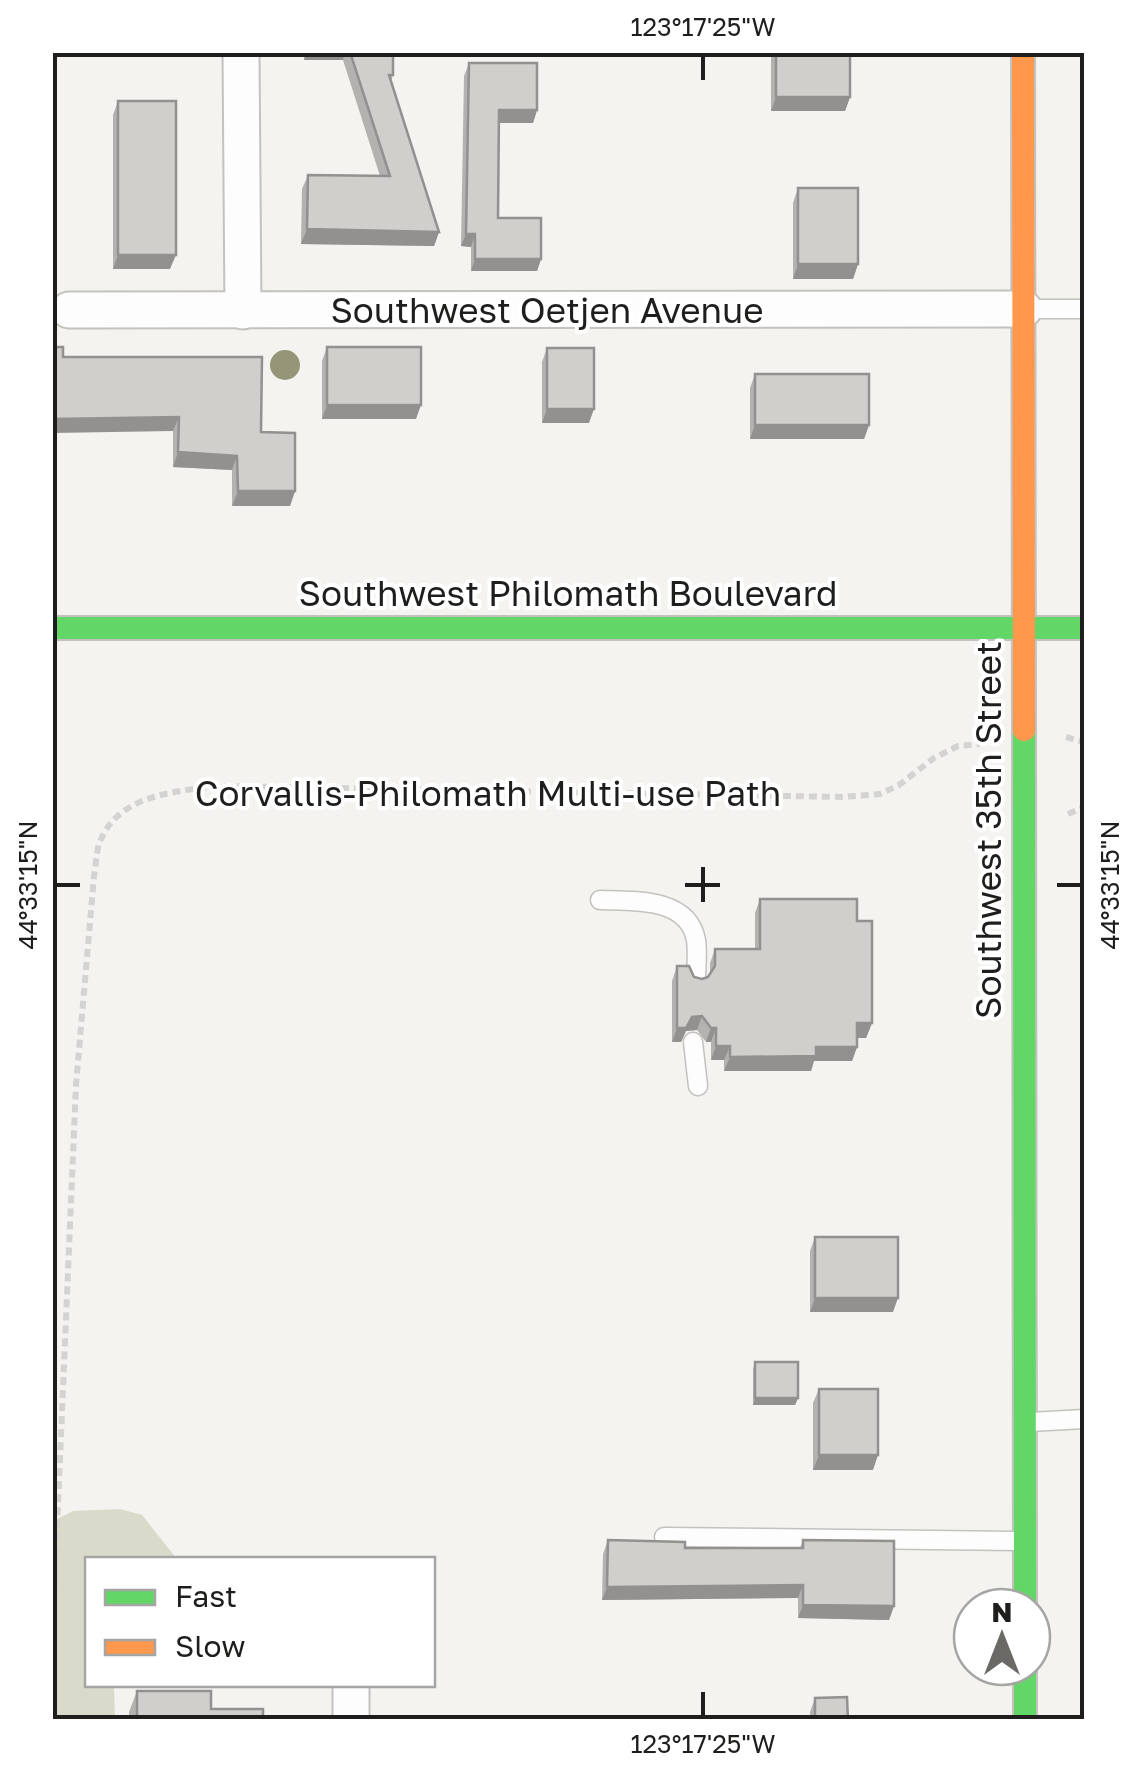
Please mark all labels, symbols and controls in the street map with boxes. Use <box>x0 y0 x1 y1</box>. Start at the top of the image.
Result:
text: 123°17'25"W <box>630 11 776 42</box>
street label: Southwest Oetjen Avenue <box>330 289 764 331</box>
street label: Southwest Philomath Boulevard <box>299 572 837 614</box>
street label: Southwest 35th Street <box>967 641 1009 1019</box>
street label: Corvallis-Philomath Multi-use Path <box>195 772 781 814</box>
text: 44°33'15"N <box>12 820 43 950</box>
text: 44°33'15"N <box>1094 820 1125 950</box>
legend <box>85 1557 435 1687</box>
text: Fast <box>175 1578 237 1614</box>
north arrow <box>952 1587 1052 1687</box>
text: N <box>991 1595 1013 1628</box>
text: Slow <box>175 1628 246 1664</box>
text: 123°17'25"W <box>630 1728 776 1759</box>

